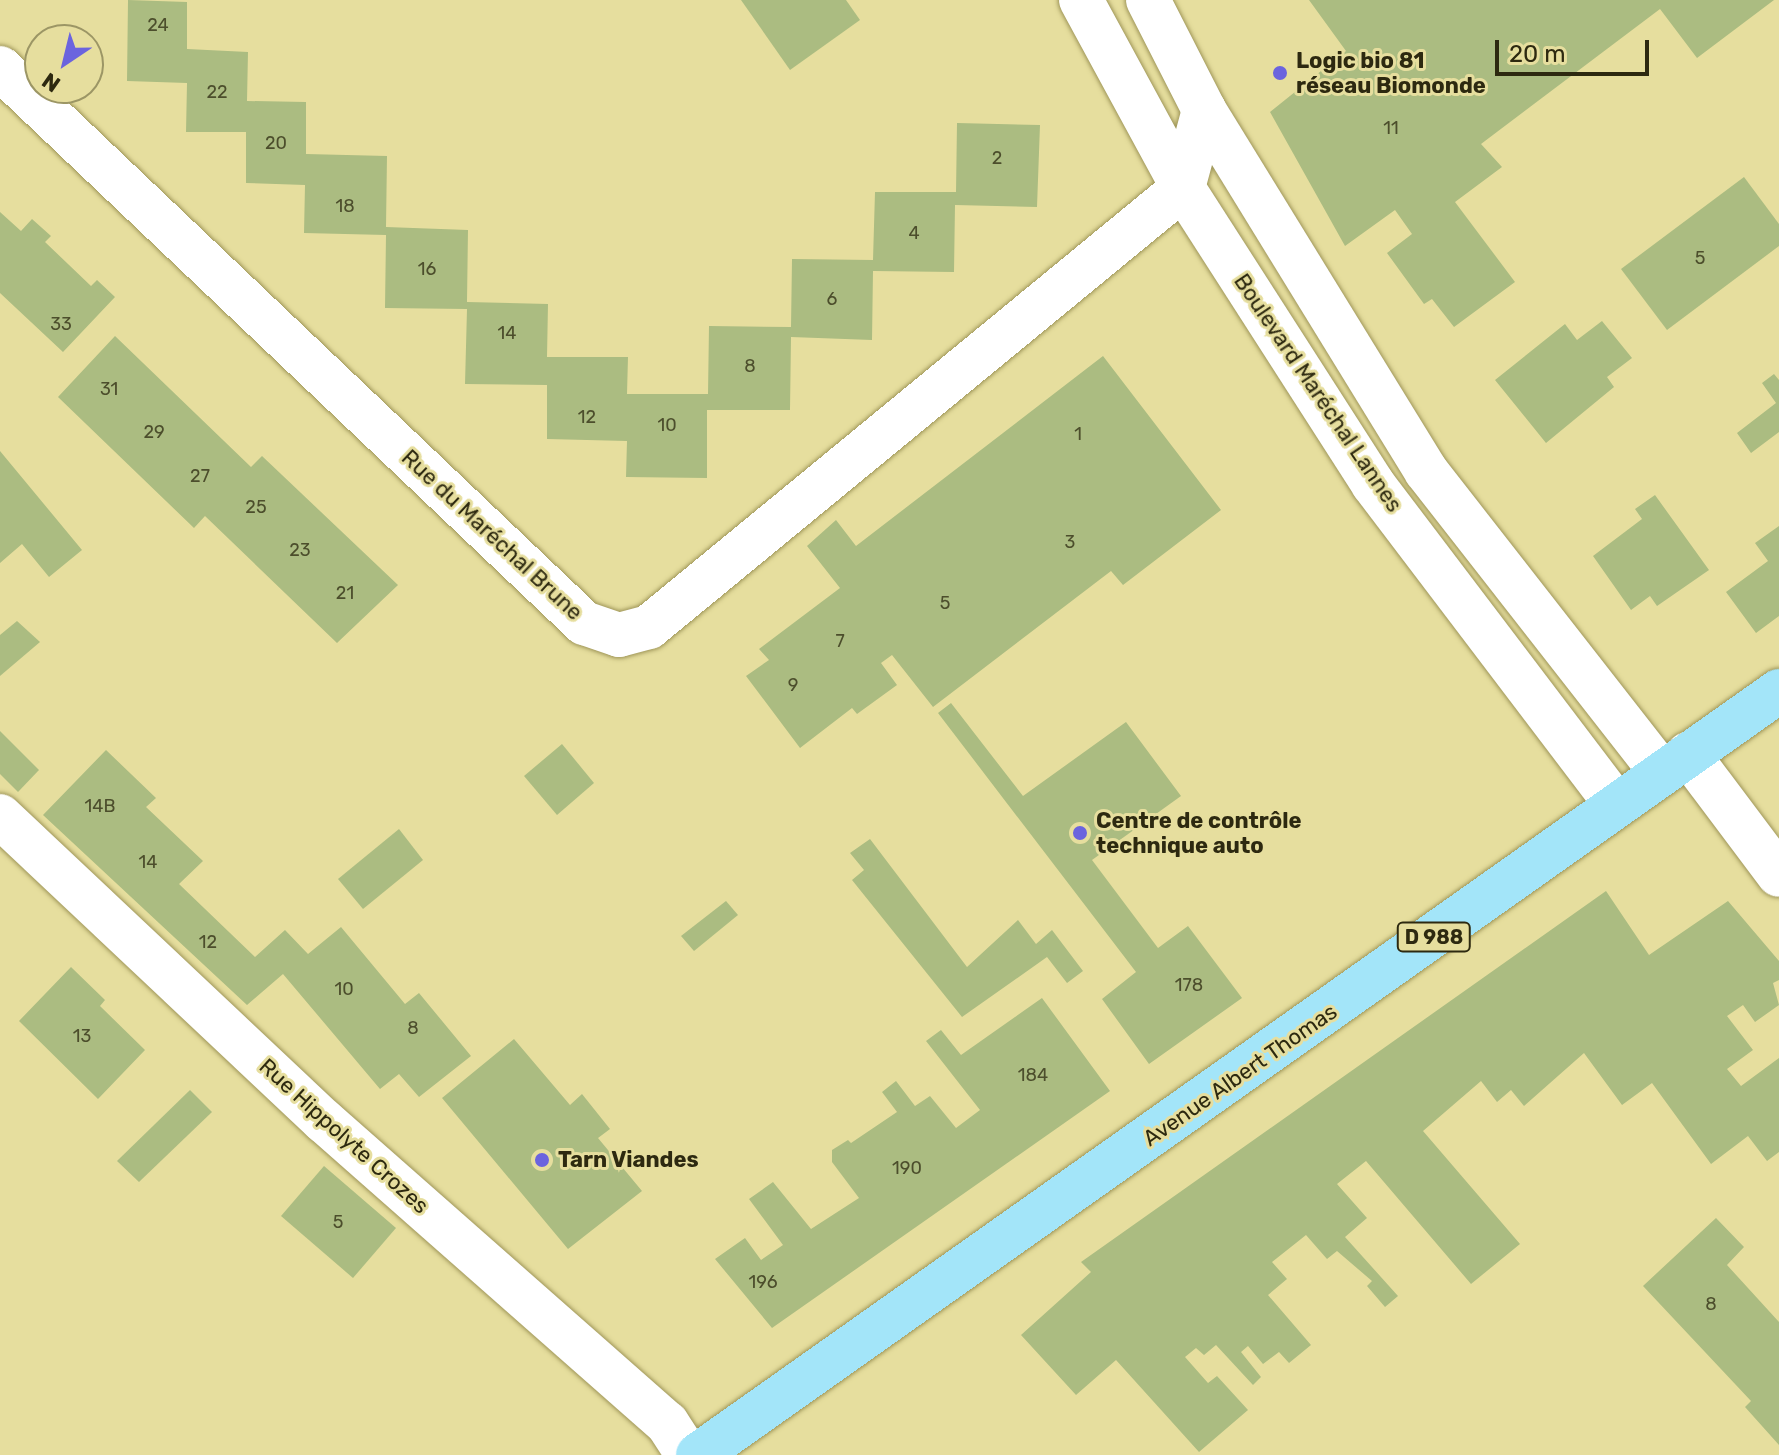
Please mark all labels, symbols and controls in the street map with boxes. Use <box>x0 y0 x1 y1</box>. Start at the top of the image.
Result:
house number: 24 <box>147 14 169 36</box>
north arrow <box>24 24 104 104</box>
scale bar <box>1499 24 1653 74</box>
text: 20 m <box>1509 40 1566 68</box>
place label: Logic bio 81 réseau Biomonde <box>1296 47 1486 98</box>
marker: Logic bio 81 réseau Biomonde <box>1271 64 1289 82</box>
text: N <box>37 67 65 98</box>
house number: 22 <box>206 81 228 103</box>
house number: 11 <box>1383 117 1399 139</box>
house number: 20 <box>265 132 287 154</box>
house number: 2 <box>992 147 1002 169</box>
house number: 18 <box>335 195 355 217</box>
house number: 4 <box>908 222 920 244</box>
house number: 5 <box>1695 247 1705 269</box>
house number: 16 <box>418 258 436 280</box>
street label: Boulevard Maréchal Lannes <box>1228 269 1408 517</box>
house number: 6 <box>827 288 837 310</box>
house number: 33 <box>50 313 72 335</box>
house number: 14 <box>498 322 516 344</box>
house number: 8 <box>744 355 756 377</box>
house number: 31 <box>100 378 118 400</box>
house number: 12 <box>578 406 596 428</box>
house number: 10 <box>657 414 677 436</box>
house number: 29 <box>143 421 165 443</box>
house number: 1 <box>1074 423 1082 445</box>
street label: Rue du Maréchal Brune <box>396 444 588 626</box>
house number: 27 <box>190 465 210 487</box>
house number: 25 <box>245 496 267 518</box>
house number: 3 <box>1065 531 1075 553</box>
house number: 23 <box>289 539 311 561</box>
house number: 21 <box>336 582 354 604</box>
house number: 5 <box>940 592 950 614</box>
house number: 7 <box>835 630 845 652</box>
house number: 9 <box>788 674 798 696</box>
house number: 14B <box>85 795 115 817</box>
place label: Centre de contrôle technique auto <box>1096 807 1302 858</box>
marker: Centre de contrôle technique auto <box>1071 824 1089 842</box>
house number: 14 <box>139 851 157 873</box>
road number: D 988 <box>1396 921 1472 953</box>
house number: 12 <box>199 931 217 953</box>
house number: 178 <box>1175 974 1203 996</box>
house number: 10 <box>334 978 354 1000</box>
street label: Avenue Albert Thomas <box>1138 998 1342 1152</box>
house number: 8 <box>407 1017 419 1039</box>
house number: 13 <box>73 1025 91 1047</box>
street label: Rue Hippolyte Crozes <box>254 1053 434 1219</box>
house number: 184 <box>1018 1064 1048 1086</box>
place label: Tarn Viandes <box>558 1147 699 1173</box>
marker: Tarn Viandes <box>533 1151 551 1169</box>
house number: 190 <box>892 1157 922 1179</box>
house number: 5 <box>333 1211 343 1233</box>
house number: 196 <box>748 1271 778 1293</box>
house number: 8 <box>1705 1293 1717 1315</box>

